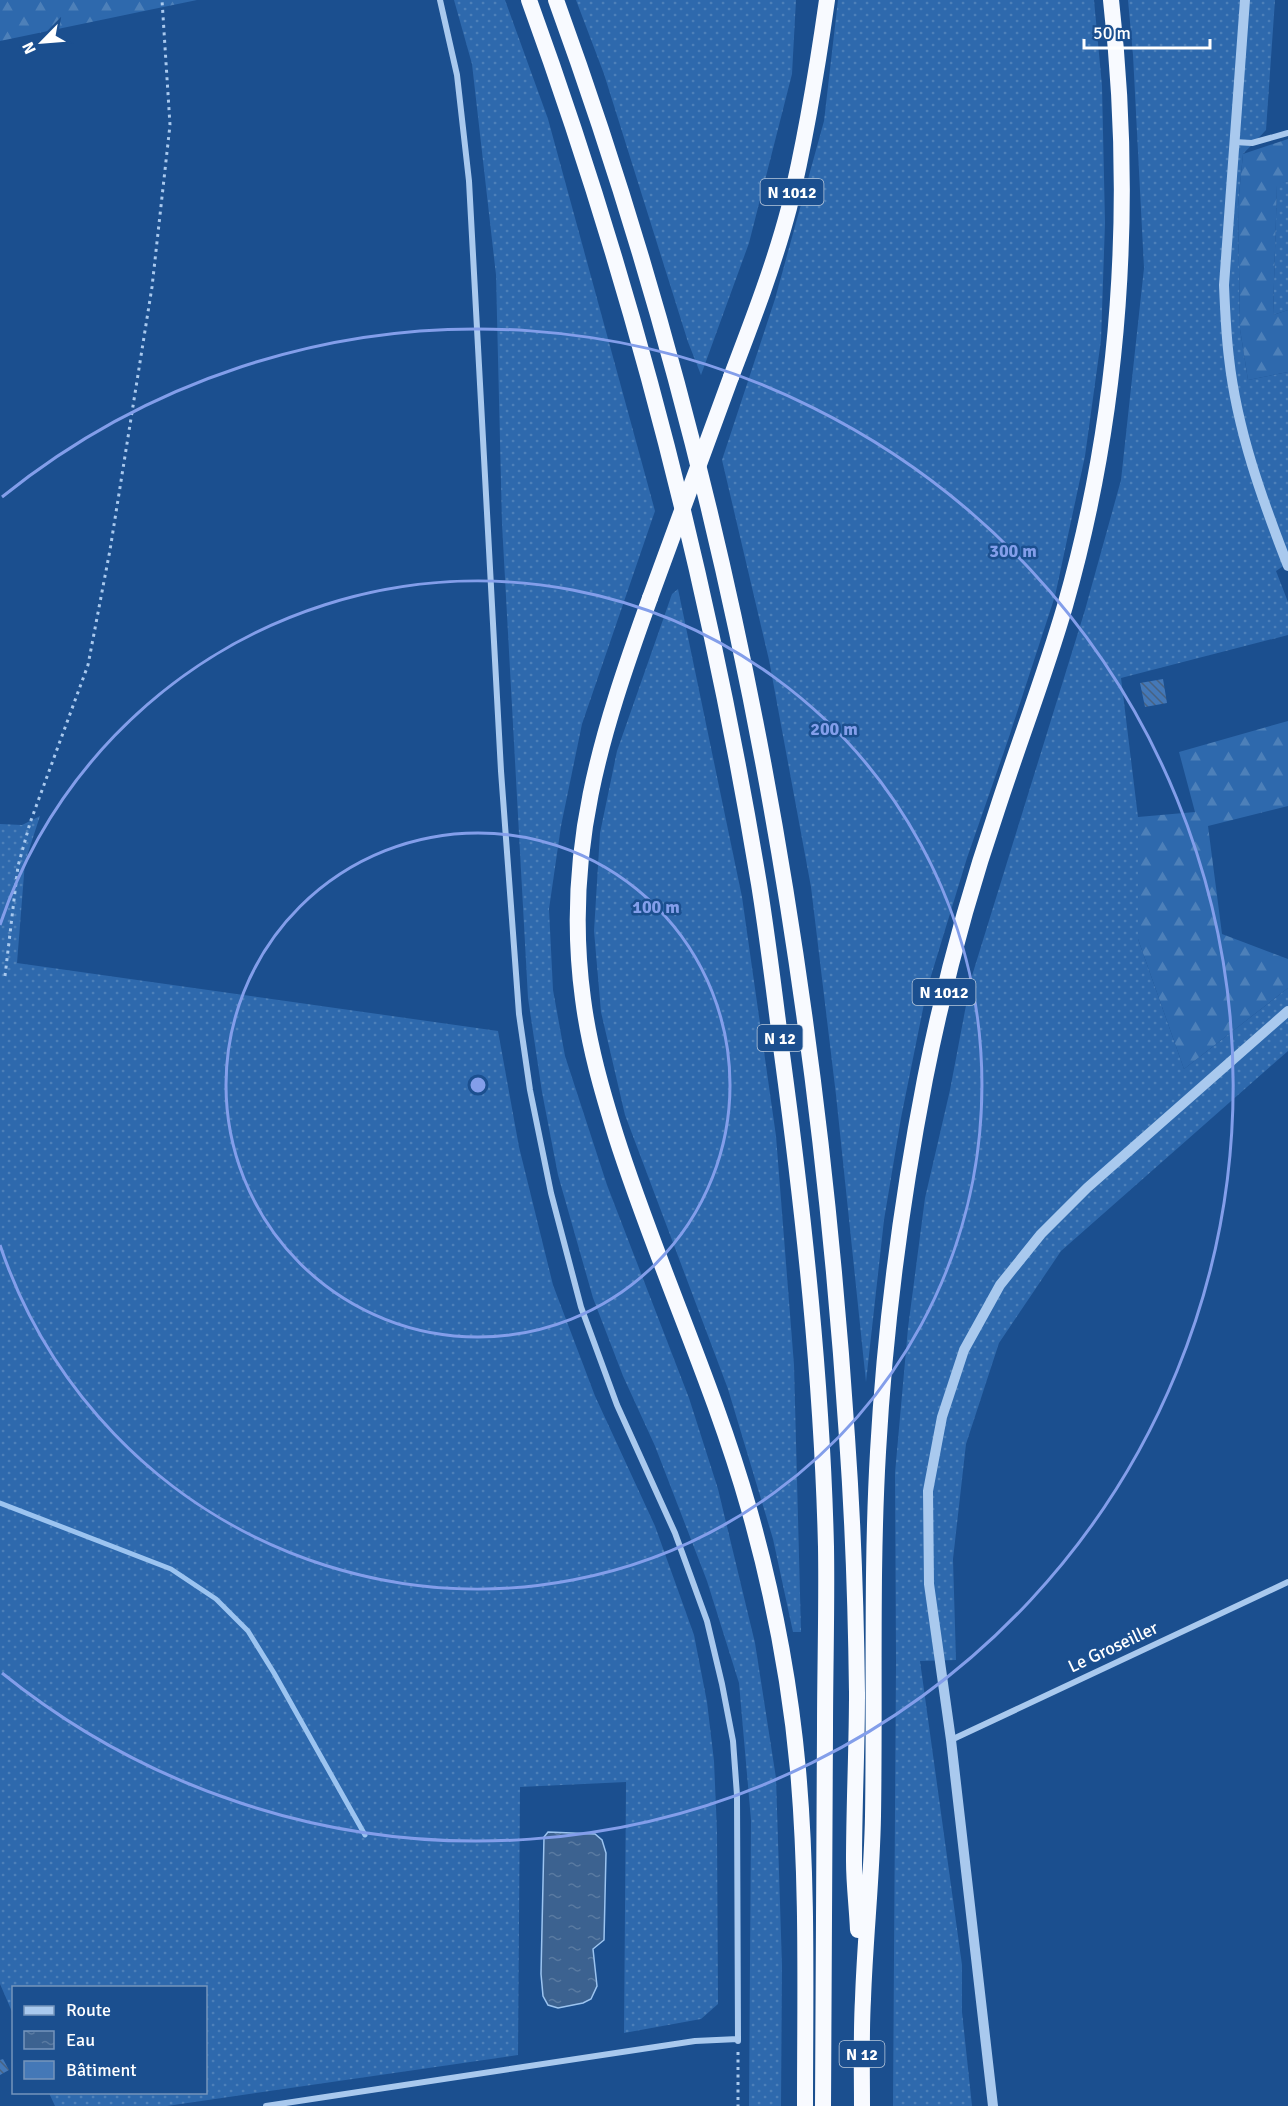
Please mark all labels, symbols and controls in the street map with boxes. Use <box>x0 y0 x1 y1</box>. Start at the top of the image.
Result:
north arrow <box>12 12 72 72</box>
scale bar <box>1084 12 1210 50</box>
text: 50 m <box>1093 22 1131 44</box>
text: N <box>18 39 41 57</box>
road number: N 1012 <box>760 179 824 205</box>
text: 300 m <box>989 540 1037 562</box>
text: 200 m <box>810 718 858 740</box>
text: 100 m <box>632 896 680 918</box>
road number: N 1012 <box>912 979 976 1005</box>
road number: N 12 <box>758 1025 802 1051</box>
centre of rings <box>468 1075 488 1095</box>
street label: Le Groseiller <box>1065 1616 1162 1677</box>
legend <box>12 1986 207 2094</box>
text: Route <box>66 1999 111 2021</box>
text: Eau <box>66 2029 95 2051</box>
road number: N 12 <box>840 2041 884 2067</box>
text: Bâtiment <box>66 2059 137 2081</box>

